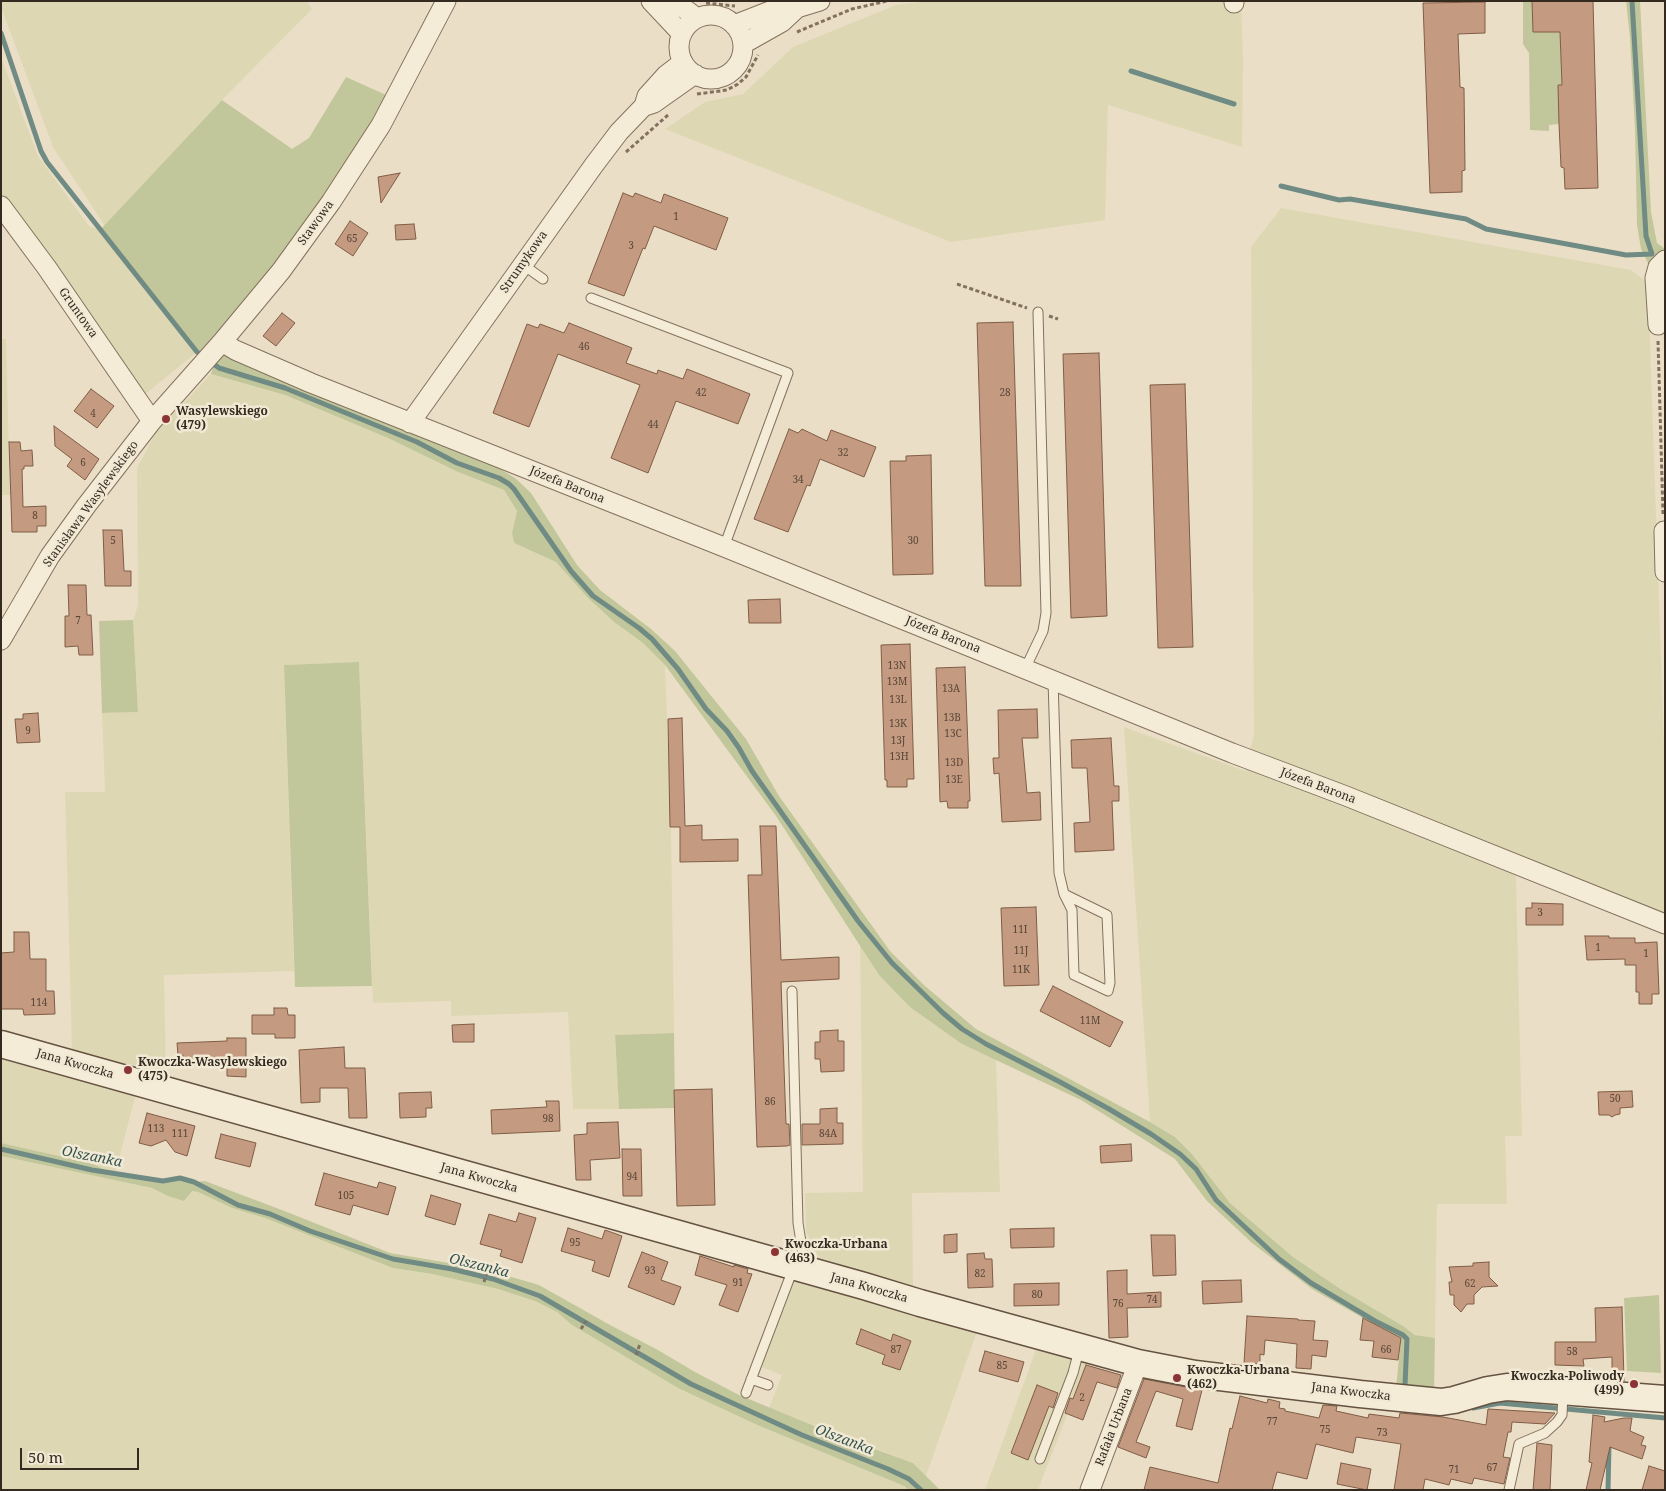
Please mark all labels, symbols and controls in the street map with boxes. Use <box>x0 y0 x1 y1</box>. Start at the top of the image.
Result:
street label: Stawowa <box>295 198 337 248</box>
house number: 1 <box>673 211 679 223</box>
street label: Strumykowa <box>497 228 551 296</box>
house number: 65 <box>346 233 358 245</box>
house number: 3 <box>628 240 634 252</box>
street label: Gruntowa <box>56 285 100 341</box>
house number: 46 <box>578 341 590 353</box>
house number: 42 <box>695 387 707 399</box>
house number: 28 <box>999 387 1011 399</box>
place label: Wasylewskiego (479) <box>176 405 268 433</box>
house number: 4 <box>90 408 96 420</box>
marker: Wasylewskiego (479) <box>160 413 172 425</box>
house number: 44 <box>647 419 659 431</box>
street label: Stanisława Wasylewskiego <box>40 438 142 570</box>
house number: 32 <box>837 447 849 459</box>
house number: 6 <box>80 457 86 469</box>
street label: Józefa Barona <box>527 463 607 507</box>
house number: 34 <box>792 474 804 486</box>
house number: 8 <box>32 510 38 522</box>
house number: 5 <box>110 535 116 547</box>
house number: 30 <box>907 535 919 547</box>
street label: Józefa Barona <box>903 613 983 657</box>
house number: 7 <box>75 615 81 627</box>
house number: 13N <box>888 660 906 672</box>
house number: 13M <box>887 676 907 688</box>
house number: 13A <box>942 683 960 695</box>
house number: 13L <box>889 694 907 706</box>
house number: 13B <box>943 712 961 724</box>
house number: 13K <box>889 718 907 730</box>
house number: 9 <box>25 725 31 737</box>
house number: 13C <box>944 728 962 740</box>
house number: 13J <box>891 735 905 747</box>
house number: 13H <box>889 751 909 763</box>
house number: 13D <box>945 757 963 769</box>
street label: Józefa Barona <box>1278 765 1358 807</box>
house number: 13E <box>945 774 963 786</box>
house number: 3 <box>1537 907 1543 919</box>
house number: 11I <box>1013 924 1027 936</box>
house number: 1 <box>1595 942 1601 954</box>
house number: 11J <box>1014 945 1028 957</box>
house number: 1 <box>1643 948 1649 960</box>
house number: 11K <box>1012 964 1030 976</box>
house number: 114 <box>31 997 47 1009</box>
house number: 11M <box>1080 1015 1100 1027</box>
street label: Jana Kwoczka <box>35 1046 115 1082</box>
place label: Kwoczka-Wasylewskiego (475) <box>138 1056 287 1084</box>
marker: Kwoczka-Wasylewskiego (475) <box>122 1064 134 1076</box>
house number: 50 <box>1609 1093 1621 1105</box>
house number: 86 <box>764 1096 776 1108</box>
house number: 98 <box>542 1113 554 1125</box>
house number: 113 <box>148 1123 164 1135</box>
house number: 111 <box>172 1128 188 1140</box>
house number: 84A <box>819 1128 837 1140</box>
water label: Olszanka <box>61 1143 123 1171</box>
street label: Jana Kwoczka <box>439 1160 519 1196</box>
house number: 94 <box>626 1171 638 1183</box>
house number: 105 <box>338 1190 354 1202</box>
house number: 95 <box>569 1237 581 1249</box>
place label: Kwoczka-Urbana (463) <box>785 1238 888 1266</box>
marker: Kwoczka-Urbana (463) <box>769 1246 781 1258</box>
water label: Olszanka <box>447 1250 511 1282</box>
house number: 93 <box>644 1265 656 1277</box>
house number: 82 <box>974 1268 986 1280</box>
street label: Jana Kwoczka <box>829 1270 909 1306</box>
house number: 91 <box>732 1277 744 1289</box>
house number: 62 <box>1464 1278 1476 1290</box>
house number: 80 <box>1031 1289 1043 1301</box>
house number: 74 <box>1146 1294 1158 1306</box>
house number: 76 <box>1112 1298 1124 1310</box>
house number: 87 <box>890 1344 902 1356</box>
house number: 66 <box>1380 1344 1392 1356</box>
house number: 58 <box>1566 1346 1578 1358</box>
house number: 85 <box>996 1360 1008 1372</box>
place label: Kwoczka-Urbana (462) <box>1187 1364 1290 1392</box>
place label: Kwoczka-Poliwody (499) <box>1511 1370 1624 1398</box>
marker: Kwoczka-Urbana (462) <box>1171 1372 1183 1384</box>
marker: Kwoczka-Poliwody (499) <box>1628 1378 1640 1390</box>
street label: Jana Kwoczka <box>1311 1380 1391 1404</box>
street label: Rafała Urbana <box>1093 1386 1135 1468</box>
house number: 2 <box>1079 1392 1085 1404</box>
house number: 77 <box>1266 1416 1278 1428</box>
water label: Olszanka <box>813 1421 875 1459</box>
house number: 75 <box>1319 1424 1331 1436</box>
house number: 73 <box>1376 1427 1388 1439</box>
scale bar <box>22 1438 141 1470</box>
text: 50 m <box>28 1447 63 1467</box>
house number: 67 <box>1486 1462 1498 1474</box>
house number: 71 <box>1448 1464 1460 1476</box>

